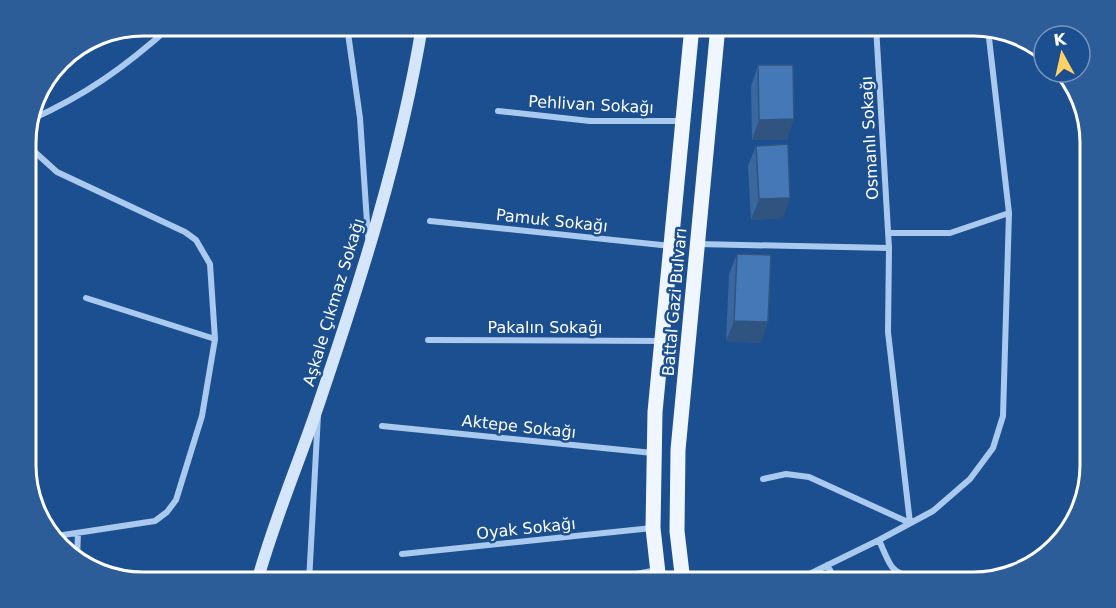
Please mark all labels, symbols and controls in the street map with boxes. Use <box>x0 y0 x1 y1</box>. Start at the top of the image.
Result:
north arrow <box>1032 24 1092 84</box>
text: K <box>1053 29 1068 50</box>
street label: Osmanlı Sokağı <box>857 76 882 200</box>
street label: Pehlivan Sokağı <box>528 92 654 117</box>
street label: Pamuk Sokağı <box>495 205 609 236</box>
street label: Aşkale Çıkmaz Sokağı <box>299 216 368 388</box>
street label: Battal Gazi Bulvarı <box>659 227 690 377</box>
street label: Pakalın Sokağı <box>488 318 602 337</box>
street label: Aktepe Sokağı <box>461 411 577 442</box>
street label: Oyak Sokağı <box>476 514 577 543</box>

